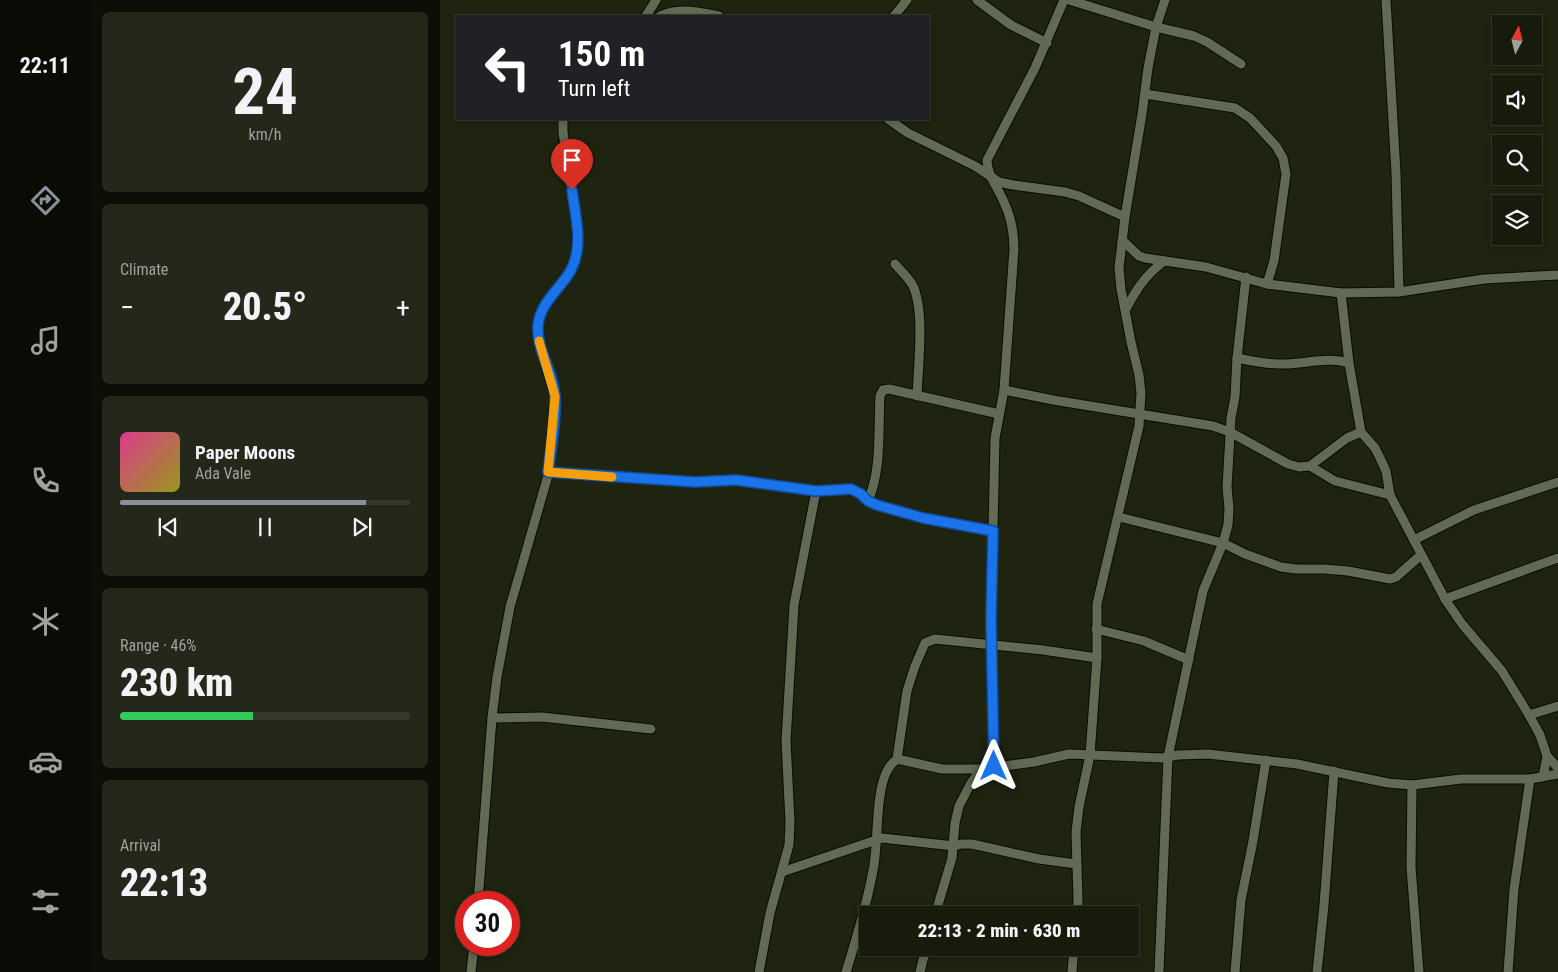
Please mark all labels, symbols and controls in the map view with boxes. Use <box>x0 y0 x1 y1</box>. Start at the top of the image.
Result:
north arrow <box>1492 15 1542 65</box>
map controls <box>1492 15 1542 245</box>
text: 150 m <box>558 34 645 75</box>
icon: left <box>475 35 540 100</box>
text: 22:11 <box>20 53 70 78</box>
text: 24 <box>232 54 298 130</box>
button: sound <box>1492 75 1542 125</box>
text: Turn left <box>558 76 630 101</box>
text: km/h <box>249 125 281 144</box>
button: search <box>1492 135 1542 185</box>
pin <box>551 139 593 190</box>
icon: arrive <box>558 146 586 174</box>
icon: directions <box>28 183 63 218</box>
button: layers <box>1492 195 1542 245</box>
text: Climate <box>120 260 168 279</box>
text: 20.5° <box>223 285 307 329</box>
text: − <box>120 291 134 324</box>
text: + <box>396 291 410 324</box>
icon: music <box>28 323 63 358</box>
text: Paper Moons <box>195 441 295 464</box>
icon: phone <box>28 463 63 498</box>
text: Ada Vale <box>195 464 251 483</box>
icon: previous <box>154 513 182 541</box>
icon: pause <box>251 513 279 541</box>
icon: next <box>348 513 376 541</box>
icon: climate <box>28 604 63 639</box>
text: Range · 46% <box>120 636 196 655</box>
text: 230 km <box>120 661 233 705</box>
position arrow <box>967 739 1019 791</box>
icon: car <box>28 744 63 779</box>
text: Arrival <box>120 836 161 855</box>
text: 22:13 <box>120 861 208 905</box>
icon: filters <box>28 884 63 919</box>
speed limit sign: 30 <box>455 891 520 956</box>
text: 22:13 · 2 min · 630 m <box>918 919 1080 942</box>

